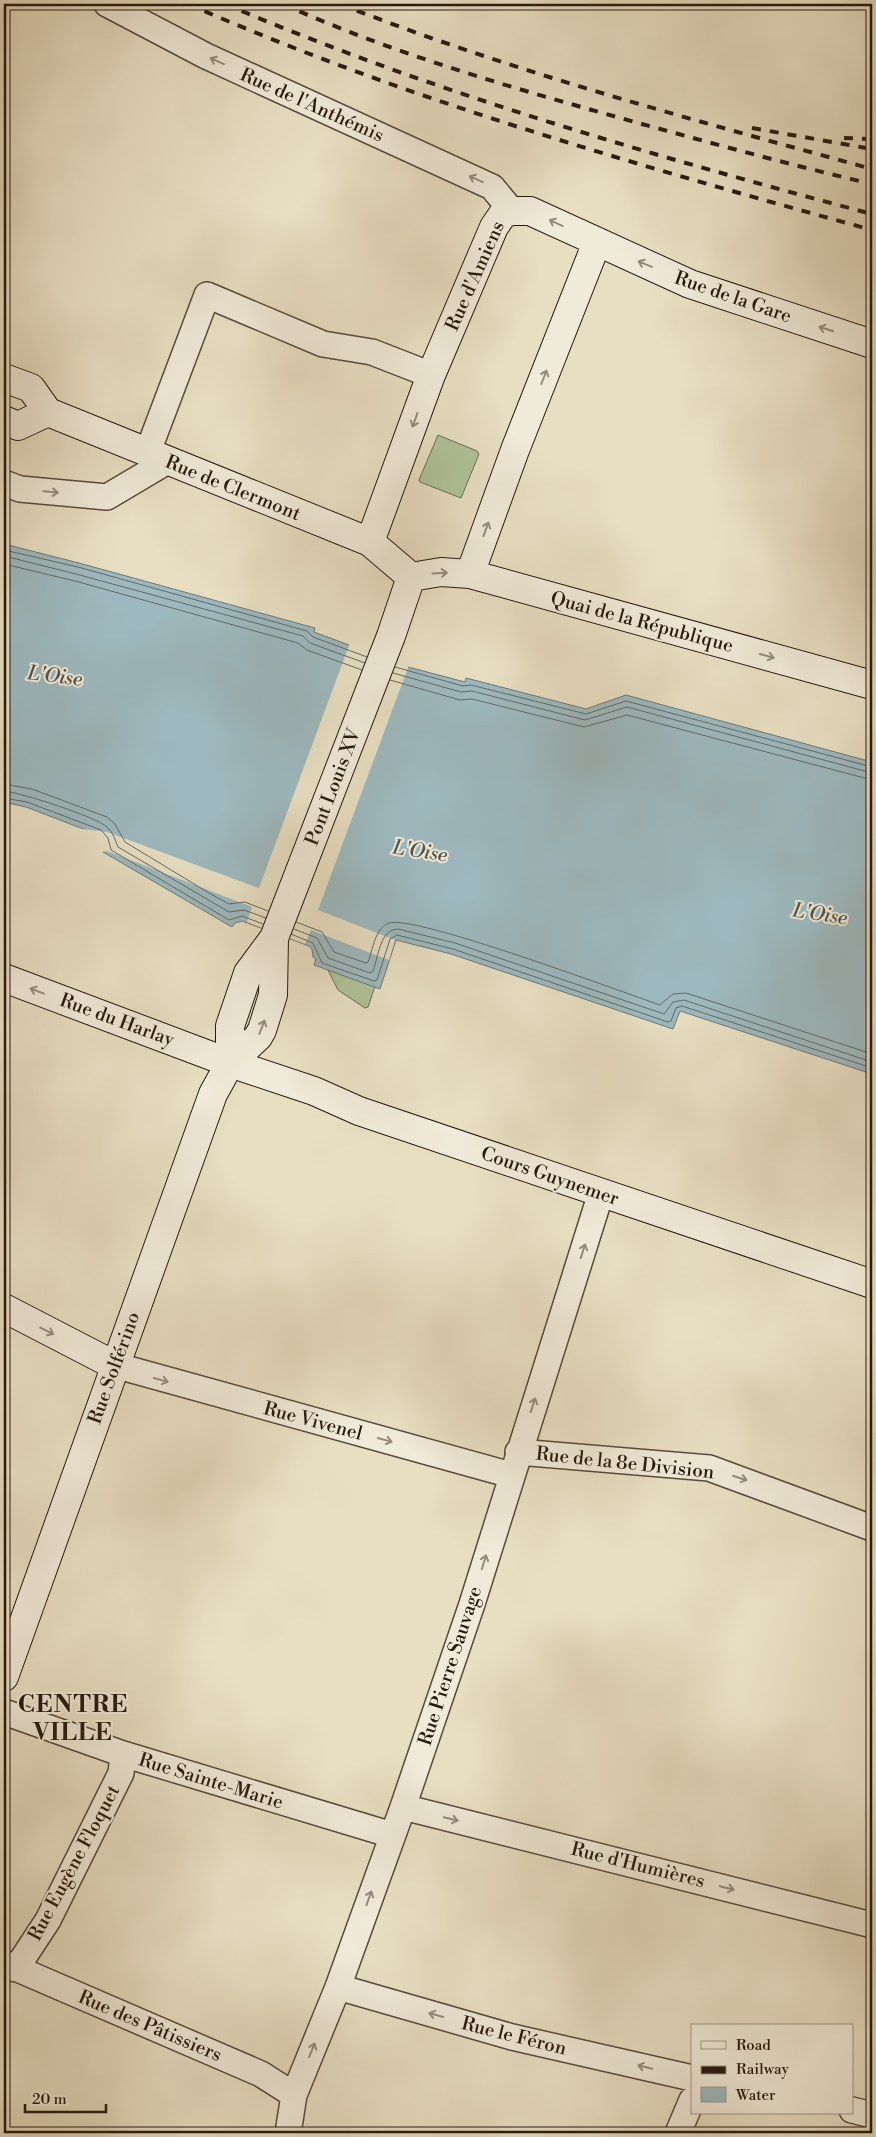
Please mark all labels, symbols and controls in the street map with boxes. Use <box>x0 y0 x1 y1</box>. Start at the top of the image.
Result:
one-way arrow <box>210 56 225 66</box>
street label: Rue de l'Anthémis <box>236 62 388 148</box>
one-way arrow <box>469 174 484 184</box>
street label: Rue d'Amiens <box>440 217 510 335</box>
one-way arrow <box>548 218 563 228</box>
one-way arrow <box>638 258 653 268</box>
street label: Rue de la Gare <box>671 266 795 328</box>
one-way arrow <box>818 323 834 333</box>
one-way arrow <box>540 369 549 385</box>
one-way arrow <box>410 412 419 428</box>
street label: Rue de Clermont <box>162 450 305 526</box>
one-way arrow <box>43 487 59 496</box>
one-way arrow <box>482 521 491 537</box>
one-way arrow <box>432 569 448 578</box>
street label: Quai de la République <box>548 586 736 658</box>
one-way arrow <box>759 651 775 661</box>
water label: L'Oise <box>25 661 84 693</box>
street label: Pont Louis XV <box>300 725 366 849</box>
water label: L'Oise <box>390 835 450 869</box>
water label: L'Oise <box>790 898 850 932</box>
one-way arrow <box>30 985 45 995</box>
street label: Rue du Harlay <box>56 988 178 1052</box>
one-way arrow <box>258 1020 267 1035</box>
street label: Cours Guynemer <box>478 1141 622 1211</box>
one-way arrow <box>578 1243 588 1259</box>
street label: Rue Solférino <box>83 1309 145 1427</box>
one-way arrow <box>39 1327 54 1336</box>
one-way arrow <box>153 1375 169 1385</box>
street label: Rue Vivenel <box>261 1396 366 1446</box>
one-way arrow <box>529 1398 538 1414</box>
one-way arrow <box>377 1436 393 1446</box>
street label: Rue de la 8e Division <box>535 1442 715 1484</box>
one-way arrow <box>731 1474 747 1483</box>
one-way arrow <box>480 1555 490 1571</box>
street label: Rue Pierre Sauvage <box>413 1583 487 1749</box>
district label: CENTRE VILLE <box>18 1690 128 1748</box>
street label: Rue Sainte-Marie <box>136 1748 286 1814</box>
street label: Rue Eugène Floquet <box>23 1781 125 1945</box>
one-way arrow <box>442 1815 458 1824</box>
street label: Rue d'Humières <box>569 1837 707 1893</box>
one-way arrow <box>719 1883 735 1893</box>
one-way arrow <box>365 1891 374 1906</box>
street label: Rue des Pâtissiers <box>75 1985 225 2067</box>
one-way arrow <box>429 2010 445 2020</box>
street label: Rue le Féron <box>459 2011 569 2061</box>
legend <box>691 2024 854 2114</box>
text: Road <box>736 2036 771 2055</box>
one-way arrow <box>308 2043 317 2058</box>
text: Railway <box>736 2060 790 2079</box>
one-way arrow <box>637 2062 653 2071</box>
scale bar <box>25 2082 106 2114</box>
text: Water <box>735 2086 776 2105</box>
text: 20 m <box>32 2090 67 2109</box>

